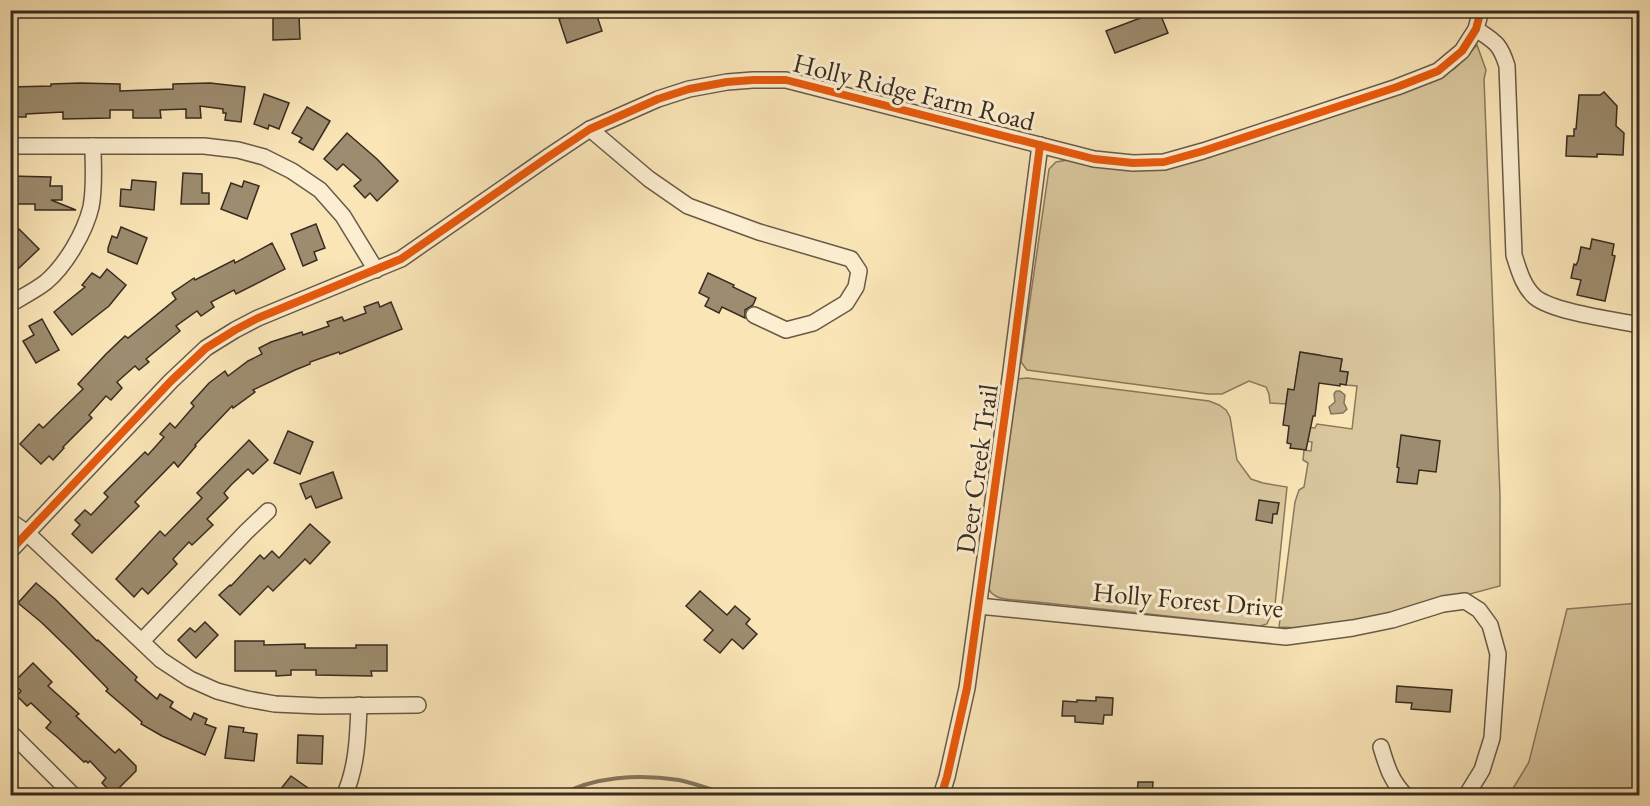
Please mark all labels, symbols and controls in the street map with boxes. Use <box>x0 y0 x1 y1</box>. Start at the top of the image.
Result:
street label: Holly Ridge Farm Road <box>790 45 1039 139</box>
street label: Deer Creek Trail <box>947 382 1006 556</box>
street label: Holly Forest Drive <box>1091 574 1285 625</box>

